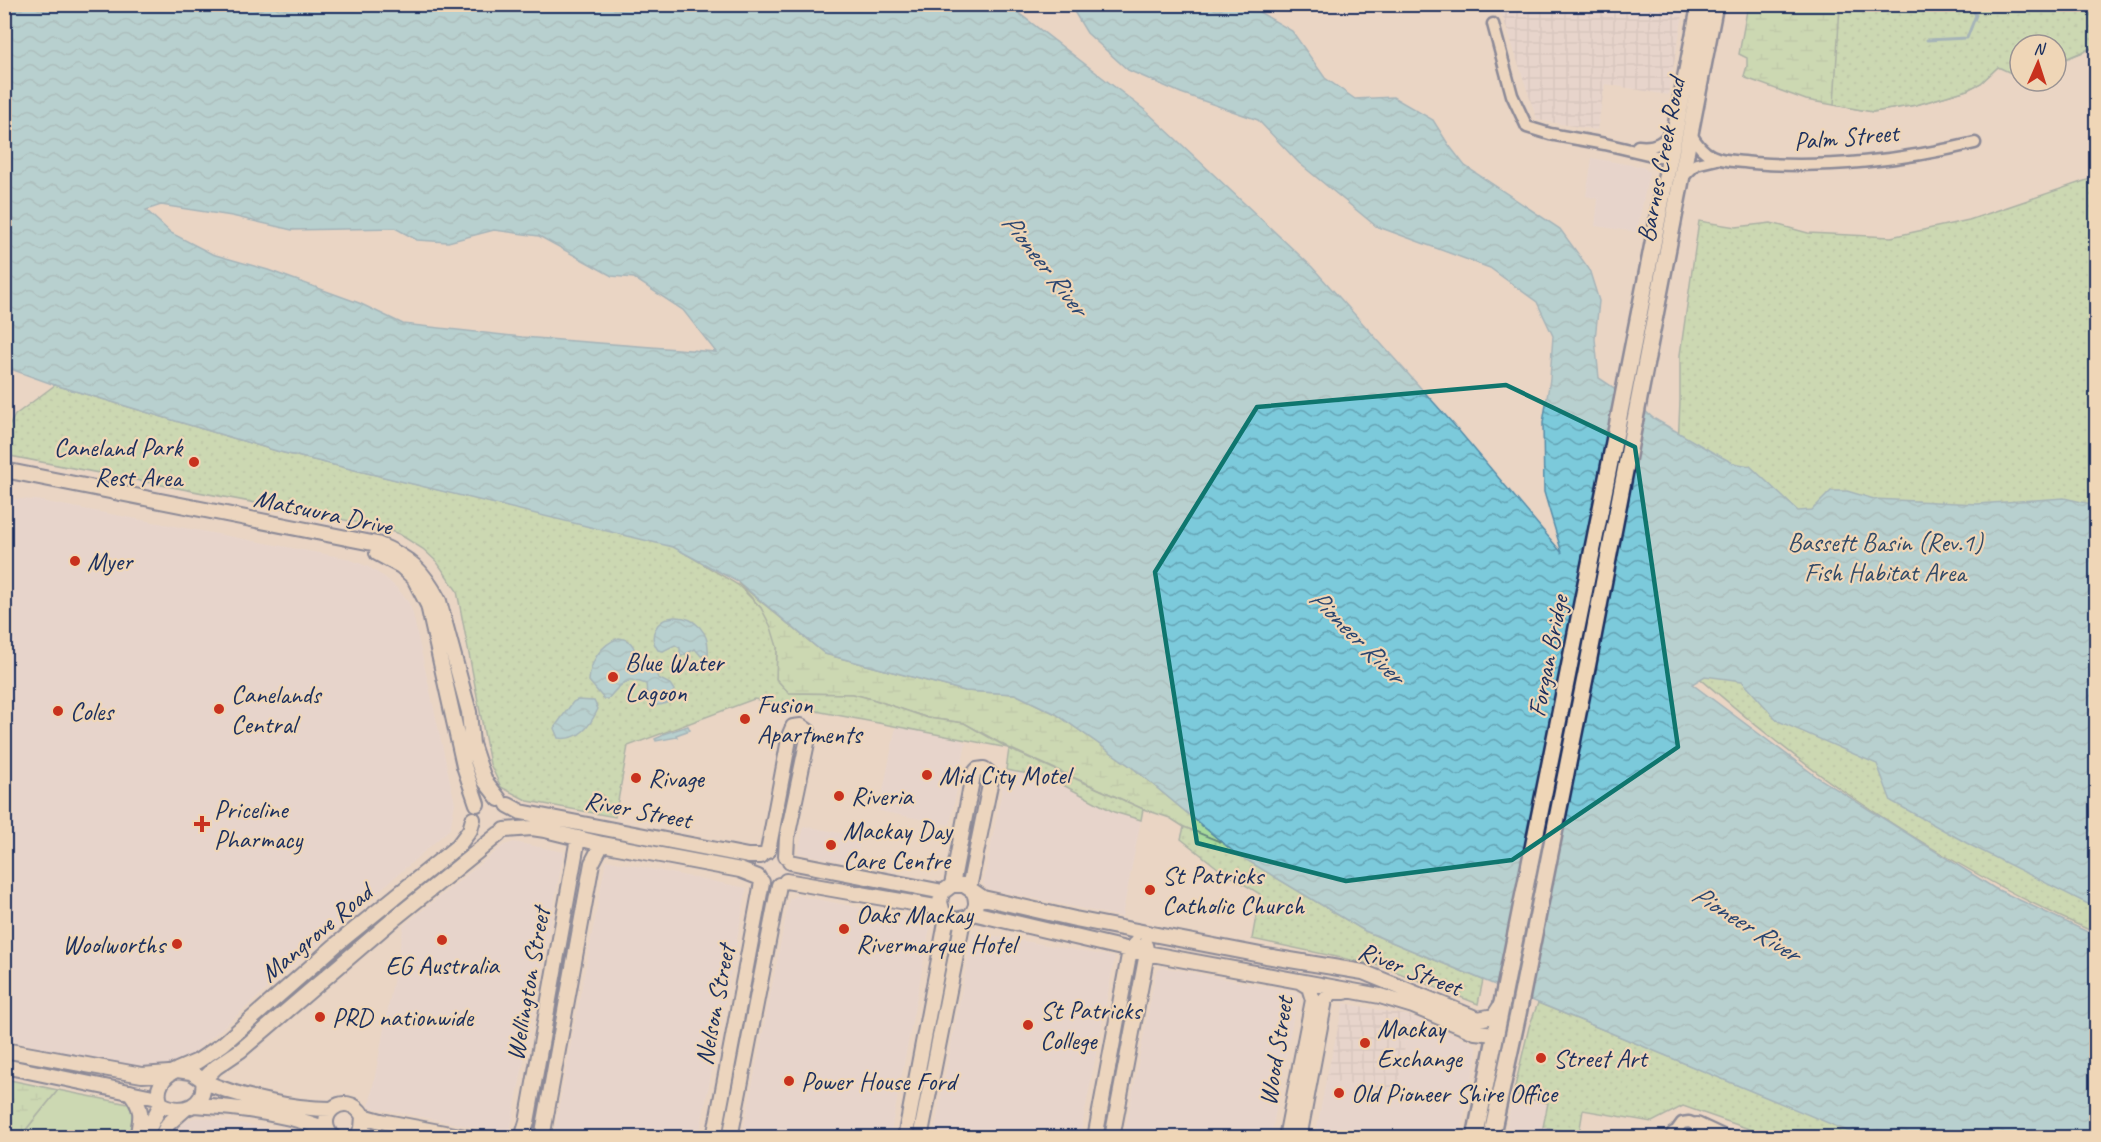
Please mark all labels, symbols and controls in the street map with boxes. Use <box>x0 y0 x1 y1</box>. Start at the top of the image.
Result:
north arrow <box>2008 33 2068 93</box>
text: N <box>2033 39 2047 59</box>
street label: Barnes Creek Road <box>1629 71 1694 245</box>
street label: Palm Street <box>1792 116 1902 158</box>
water label: Pioneer River <box>995 206 1099 326</box>
place label: Caneland Park Rest Area <box>54 431 184 494</box>
marker: Caneland Park Rest Area <box>187 455 201 469</box>
street label: Matsuura Drive <box>251 481 397 543</box>
park label: Bassett Basin (Rev.1) Fish Habitat Area <box>1787 526 1984 589</box>
place label: Myer <box>87 545 134 578</box>
marker: Myer <box>68 554 82 568</box>
water label: Pioneer River <box>1302 581 1415 694</box>
street label: Forgan Bridge <box>1520 590 1576 720</box>
place label: Blue Water Lagoon <box>625 646 726 709</box>
marker: Blue Water Lagoon <box>606 670 620 684</box>
place label: Canelands Central <box>231 678 323 741</box>
place label: Fusion Apartments <box>757 688 864 751</box>
place label: Coles <box>70 695 115 728</box>
marker: Canelands Central <box>212 702 226 716</box>
marker: Coles <box>51 704 65 718</box>
marker: Fusion Apartments <box>738 712 752 726</box>
place label: Mid City Motel <box>939 759 1074 792</box>
place label: Rivage <box>648 762 705 795</box>
marker: Mid City Motel <box>920 768 934 782</box>
marker: Rivage <box>629 771 643 785</box>
place label: Riveria <box>851 780 914 813</box>
street label: River Street <box>582 784 696 837</box>
marker: Riveria <box>832 789 846 803</box>
place label: Priceline Pharmacy <box>214 793 304 856</box>
place label: Mackay Day Care Centre <box>843 814 954 877</box>
marker: Priceline Pharmacy <box>195 817 209 831</box>
marker: Mackay Day Care Centre <box>824 838 838 852</box>
place label: St Patricks Catholic Church <box>1162 859 1305 922</box>
street label: Mangrove Road <box>253 874 382 989</box>
water label: Pioneer River <box>1686 877 1811 972</box>
marker: St Patricks Catholic Church <box>1143 883 1157 897</box>
place label: Oaks Mackay Rivermarque Hotel <box>856 898 1020 961</box>
street label: Wellington Street <box>498 902 558 1063</box>
marker: Oaks Mackay Rivermarque Hotel <box>837 922 851 936</box>
place label: Woolworths <box>62 928 167 961</box>
marker: EG Australia <box>435 933 449 947</box>
street label: River Street <box>1354 934 1469 1005</box>
marker: Woolworths <box>170 937 184 951</box>
street label: Nelson Street <box>687 939 743 1068</box>
place label: EG Australia <box>386 949 500 982</box>
street label: Wood Street <box>1251 992 1301 1108</box>
place label: St Patricks College <box>1040 994 1143 1057</box>
place label: PRD nationwide <box>332 1001 475 1034</box>
marker: PRD nationwide <box>313 1010 327 1024</box>
place label: Mackay Exchange <box>1377 1012 1463 1075</box>
marker: St Patricks College <box>1021 1018 1035 1032</box>
marker: Mackay Exchange <box>1358 1036 1372 1050</box>
place label: Street Art <box>1553 1042 1649 1075</box>
marker: Street Art <box>1534 1051 1548 1065</box>
place label: Power House Ford <box>801 1065 959 1098</box>
marker: Power House Ford <box>782 1074 796 1088</box>
place label: Old Pioneer Shire Office <box>1351 1077 1559 1110</box>
marker: Old Pioneer Shire Office <box>1332 1086 1346 1100</box>

